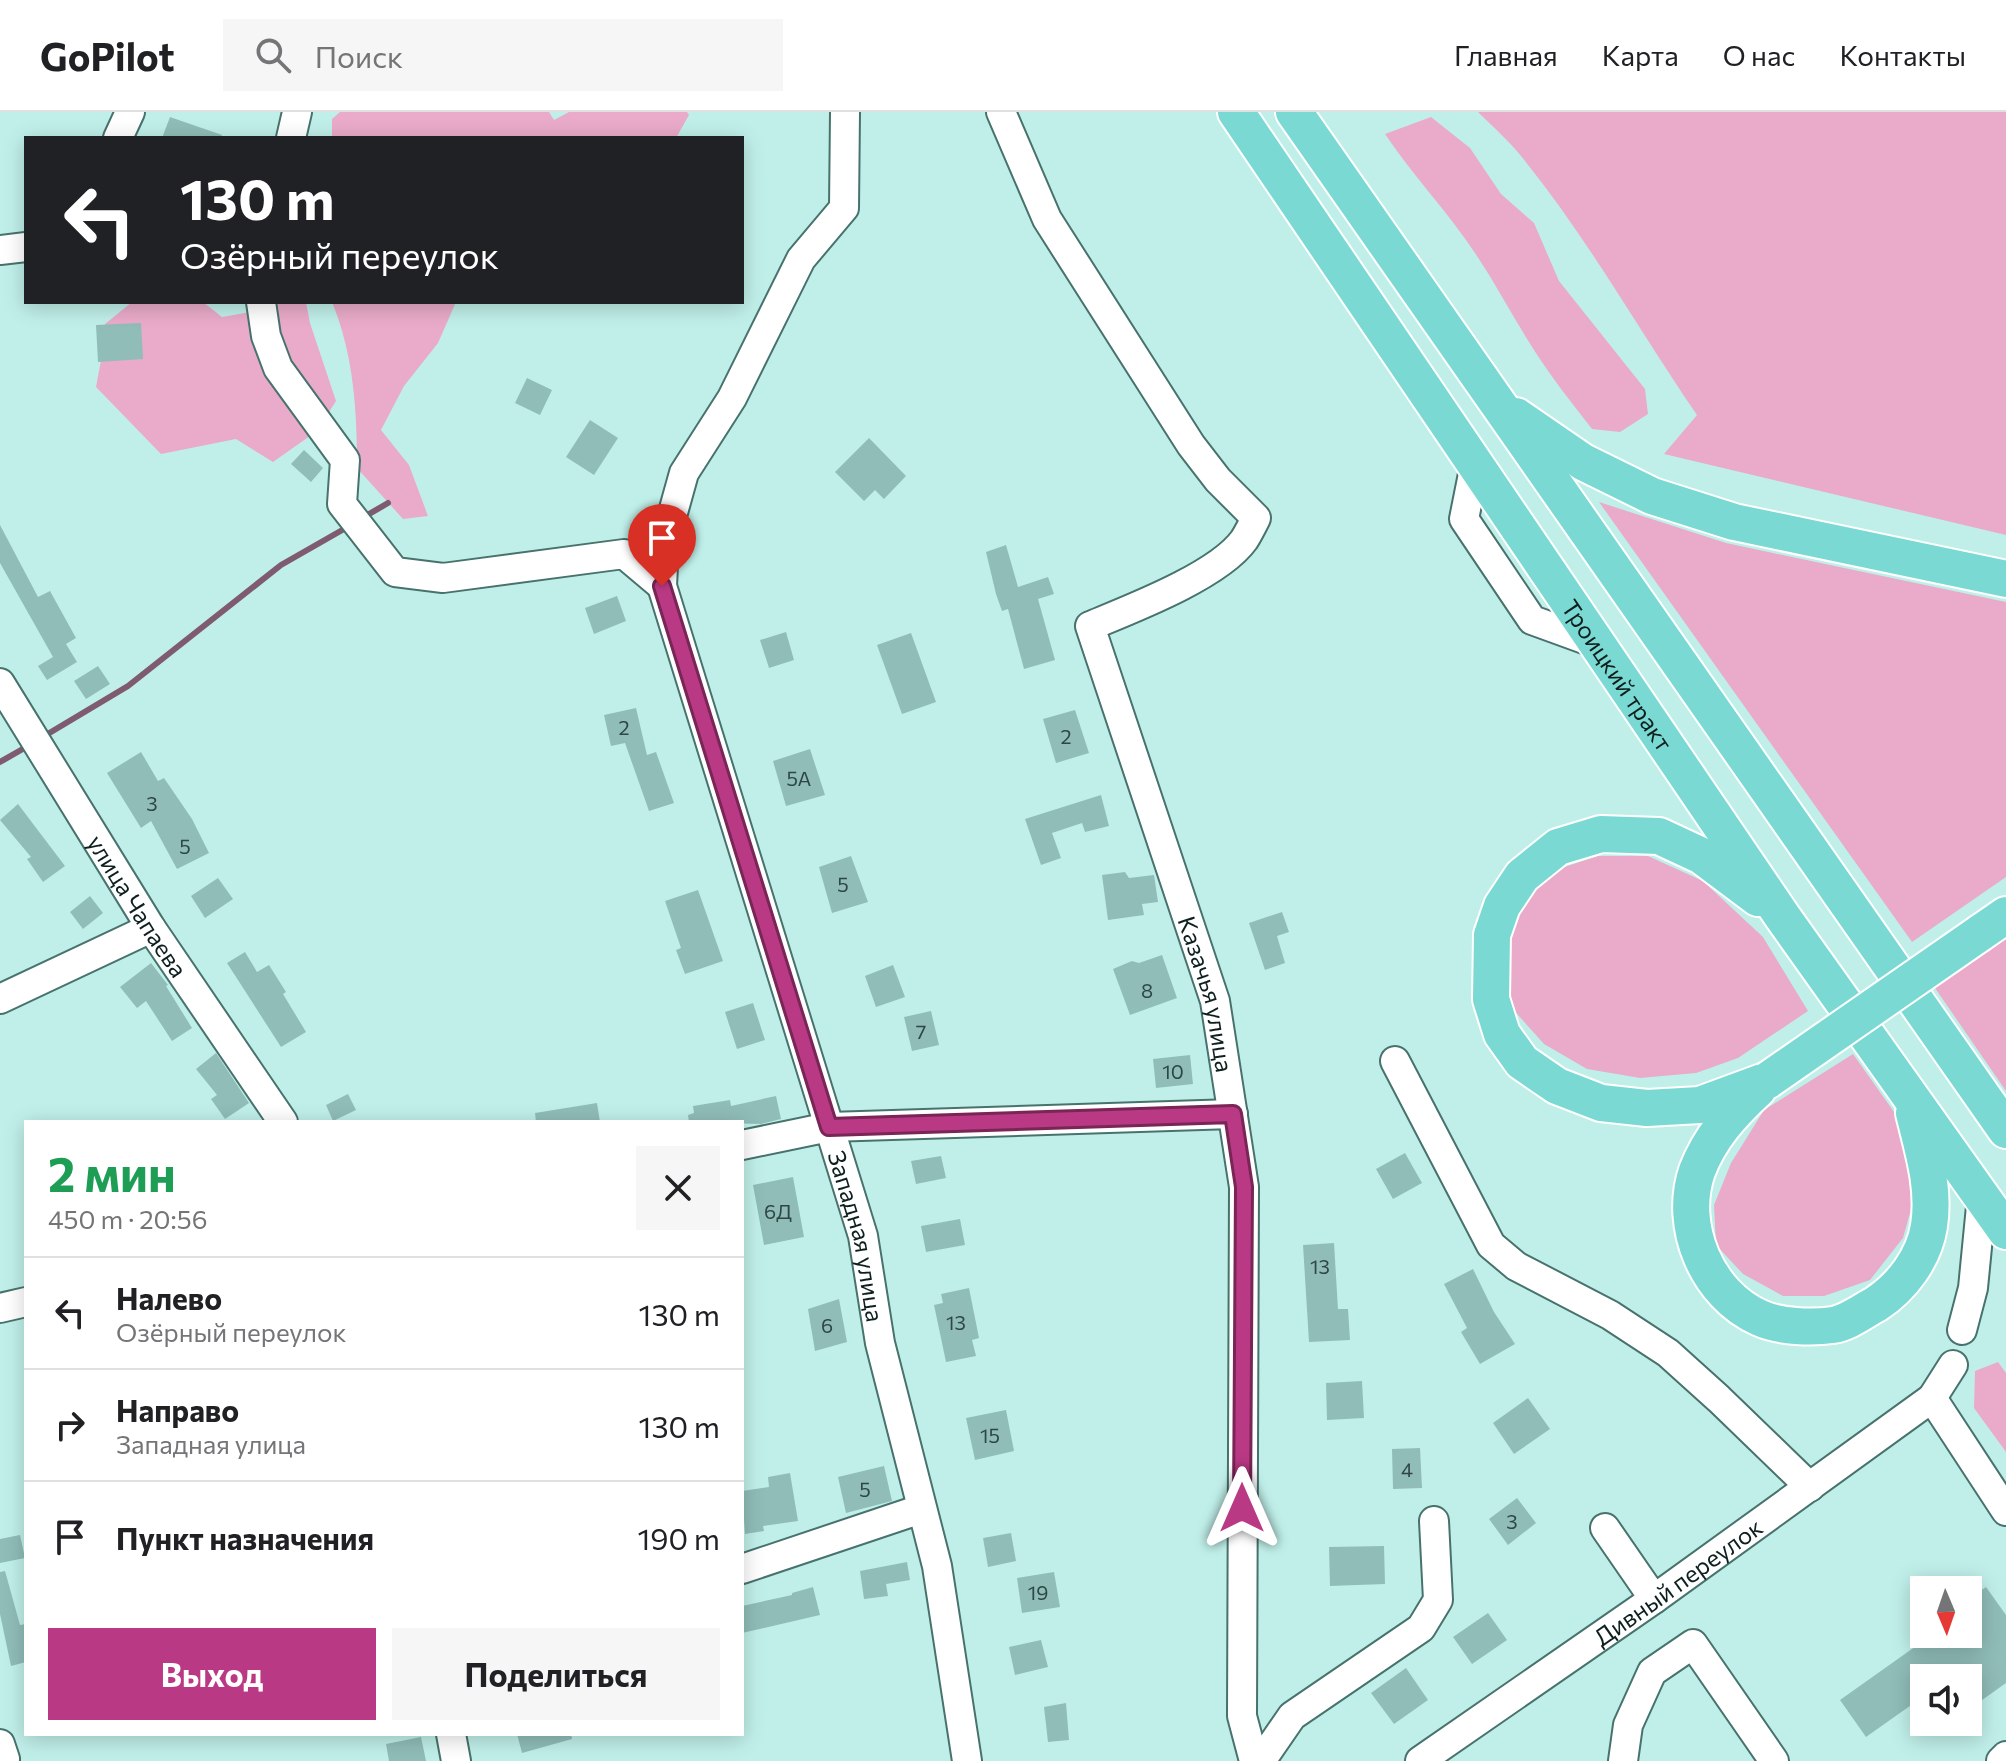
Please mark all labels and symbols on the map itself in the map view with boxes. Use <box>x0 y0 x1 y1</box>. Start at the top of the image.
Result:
pin <box>628 504 696 586</box>
street label: Троицкий тракт <box>1556 593 1680 756</box>
house number: 2 <box>618 715 630 739</box>
house number: 2 <box>1060 724 1072 748</box>
house number: 5А <box>787 766 812 790</box>
house number: 3 <box>146 791 158 815</box>
street label: улица Чапаева <box>82 829 194 982</box>
house number: 5 <box>179 834 191 858</box>
house number: 5 <box>837 872 849 896</box>
street label: Казачья улица <box>1173 912 1240 1074</box>
house number: 8 <box>1141 978 1153 1002</box>
house number: 7 <box>916 1019 926 1043</box>
house number: 10 <box>1162 1059 1184 1083</box>
street label: Западная улица <box>823 1147 891 1324</box>
house number: 6Д <box>764 1199 792 1223</box>
house number: 13 <box>1310 1254 1330 1278</box>
house number: 13 <box>946 1310 966 1334</box>
house number: 6 <box>821 1313 833 1337</box>
house number: 15 <box>980 1423 1000 1447</box>
house number: 4 <box>1401 1457 1413 1481</box>
position arrow <box>1200 1466 1284 1550</box>
house number: 5 <box>859 1477 871 1501</box>
house number: 3 <box>1506 1509 1518 1533</box>
street label: Дивный переулок <box>1588 1511 1768 1651</box>
north arrow <box>1910 1576 1982 1648</box>
house number: 19 <box>1028 1580 1048 1604</box>

